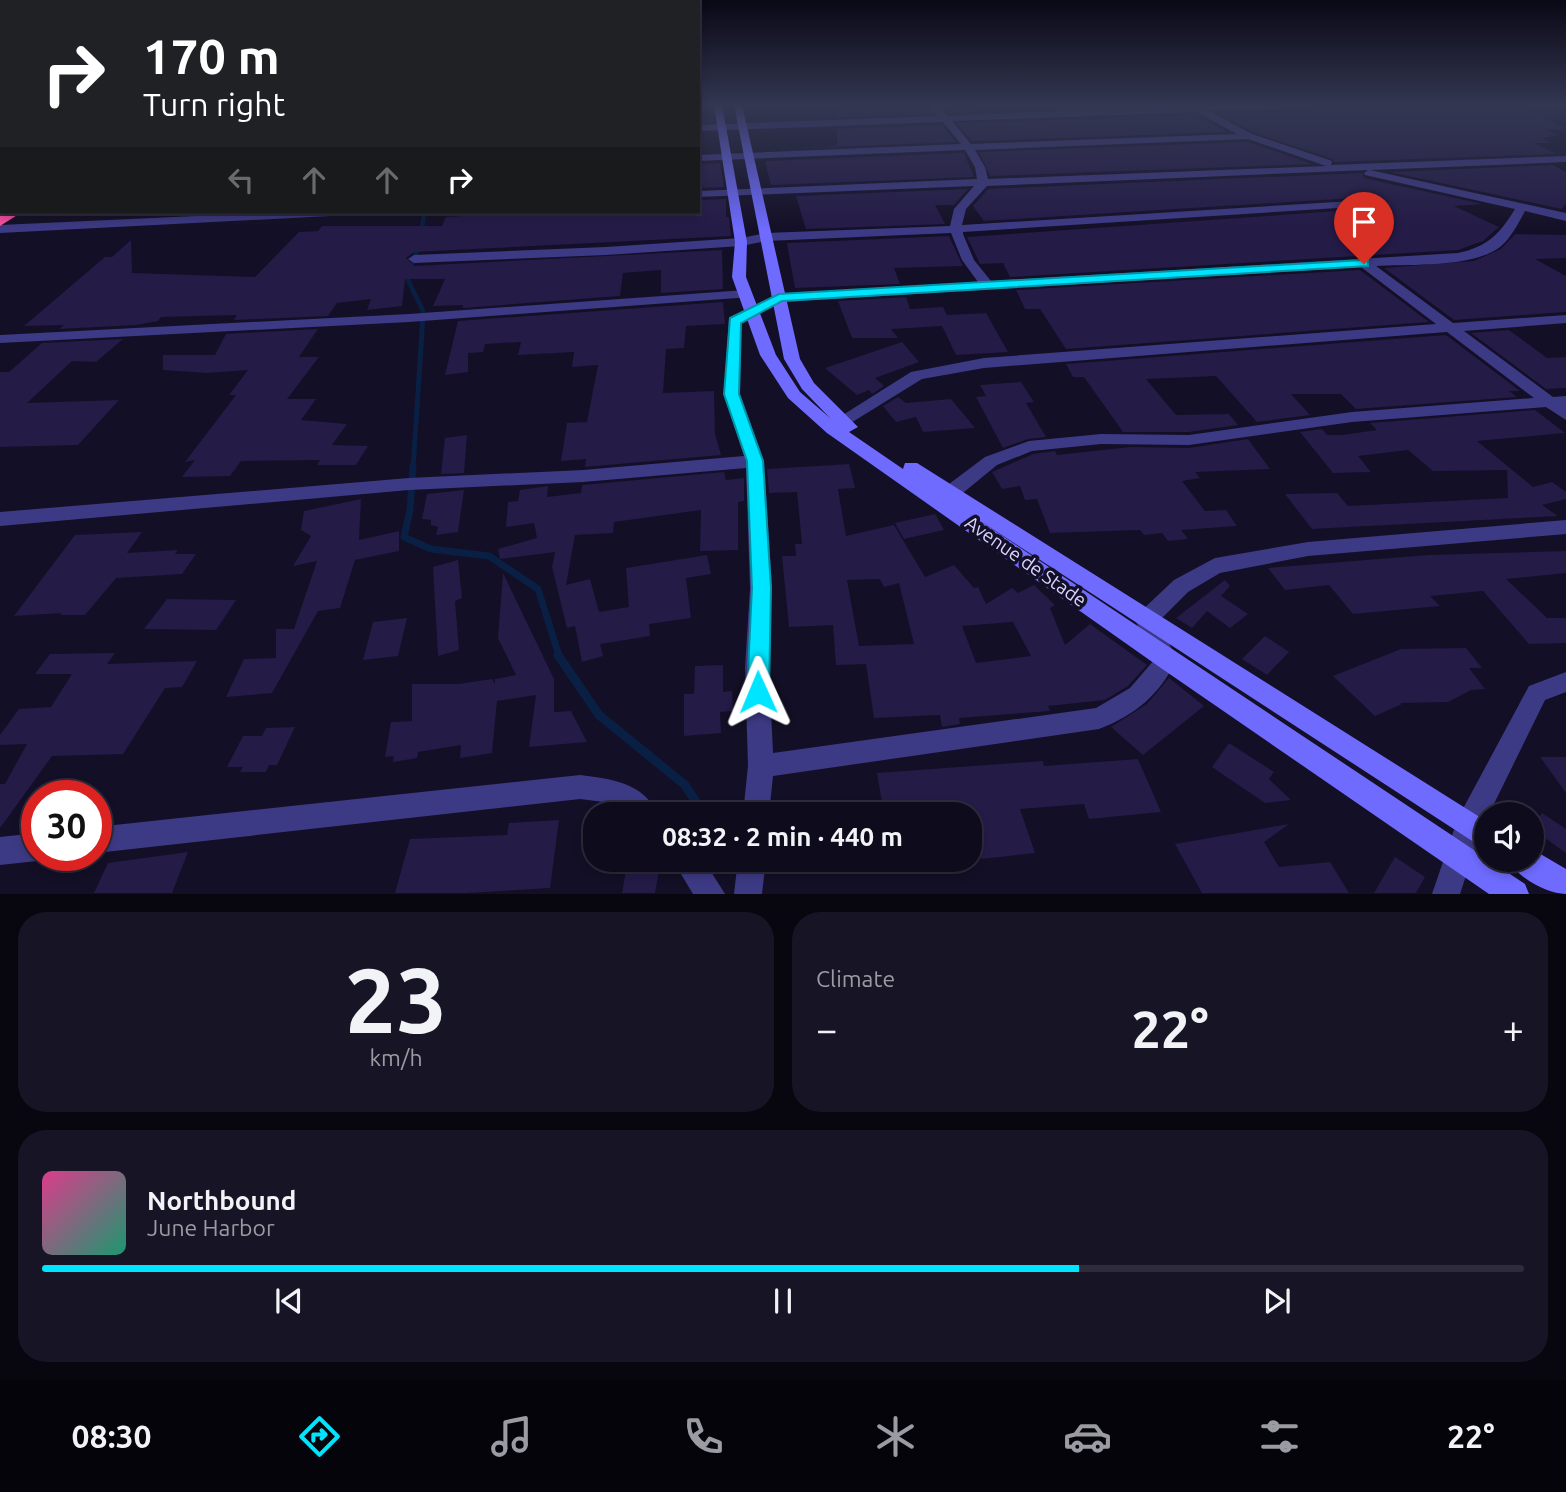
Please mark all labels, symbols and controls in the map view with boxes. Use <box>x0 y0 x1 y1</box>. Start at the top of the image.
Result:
icon: right <box>28 28 119 119</box>
text: 170 m <box>143 28 280 83</box>
text: Turn right <box>143 86 285 122</box>
icon: left <box>222 161 260 199</box>
icon: ahead <box>295 161 333 199</box>
icon: ahead <box>368 161 406 199</box>
icon: right <box>441 161 479 199</box>
pin <box>1334 192 1394 264</box>
icon: arrive <box>1345 203 1383 241</box>
street label: Avenue de Stade <box>961 511 1091 611</box>
position arrow <box>721 655 795 729</box>
speed limit sign: 30 <box>21 780 112 871</box>
map controls <box>1474 802 1544 872</box>
button: sound <box>1474 802 1544 872</box>
text: 08:32 · 2 min · 440 m <box>662 822 903 851</box>
text: 23 <box>345 948 447 1050</box>
text: Climate <box>816 966 895 991</box>
text: 22° <box>1131 1000 1209 1058</box>
text: − <box>816 1008 837 1050</box>
text: + <box>1503 1008 1524 1050</box>
text: km/h <box>369 1045 423 1070</box>
text: Northbound <box>147 1186 296 1215</box>
text: June Harbor <box>147 1215 275 1240</box>
icon: previous <box>270 1282 308 1320</box>
icon: pause <box>764 1282 802 1320</box>
icon: next <box>1258 1282 1296 1320</box>
icon: directions <box>295 1412 344 1461</box>
icon: music <box>487 1412 536 1461</box>
icon: phone <box>679 1412 728 1461</box>
icon: climate <box>871 1412 920 1461</box>
icon: car <box>1063 1412 1112 1461</box>
icon: filters <box>1255 1412 1304 1461</box>
text: 08:30 <box>72 1418 152 1454</box>
text: 22° <box>1447 1418 1494 1454</box>

